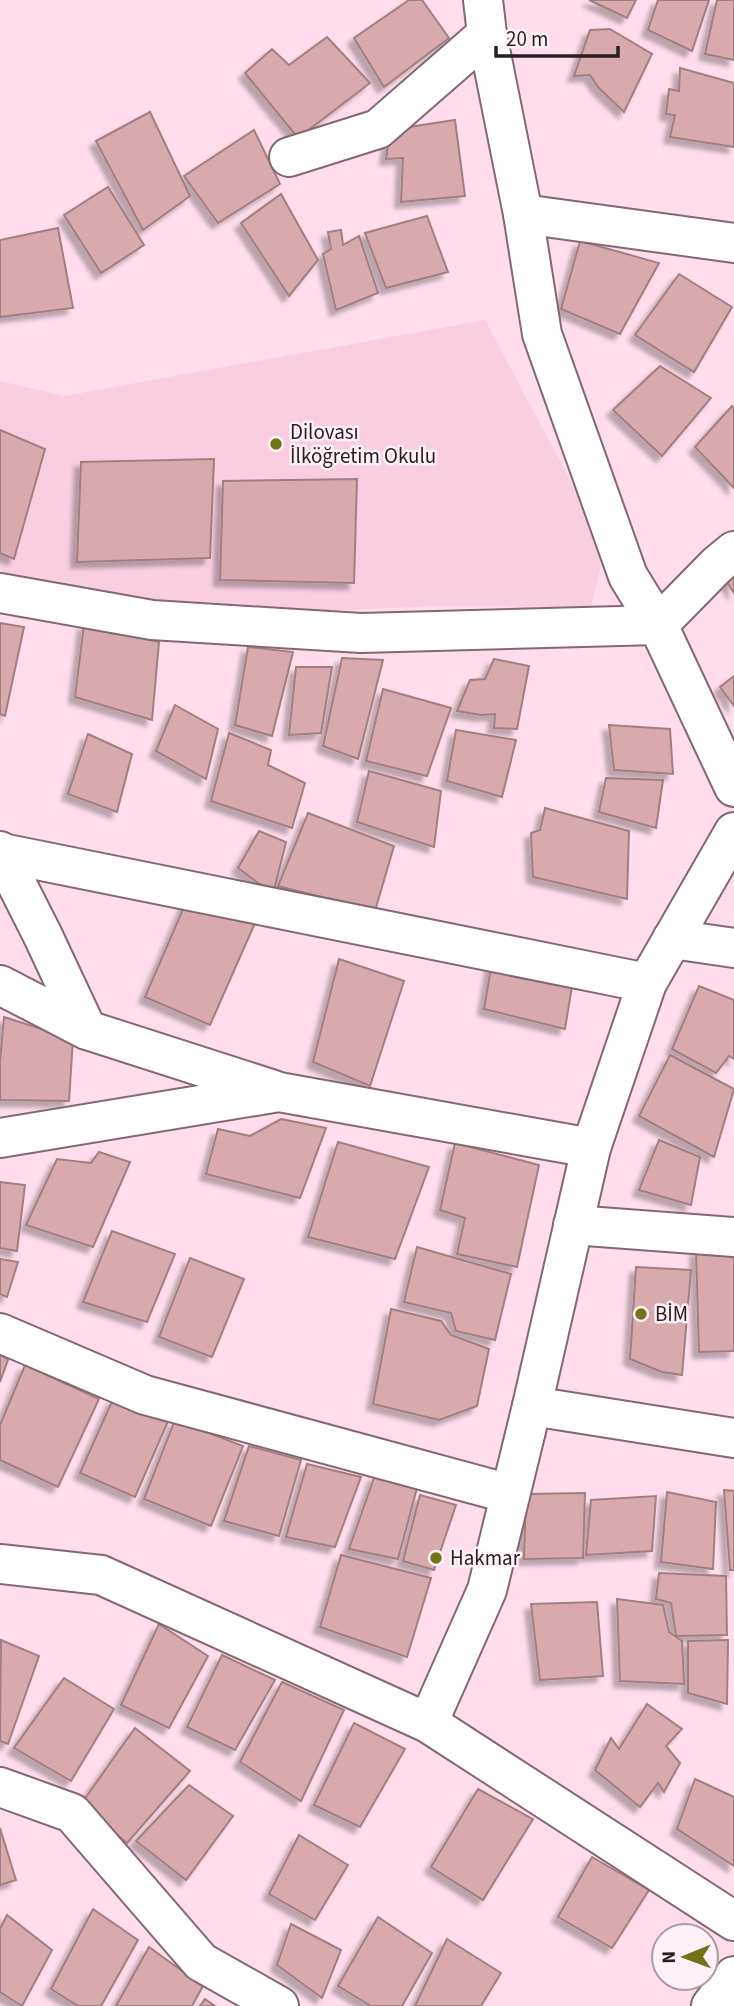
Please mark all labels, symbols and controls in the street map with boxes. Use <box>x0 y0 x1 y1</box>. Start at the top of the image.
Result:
scale bar <box>496 14 618 58</box>
text: 20 m <box>506 24 548 54</box>
place label: Dilovası İlköğretim Okulu <box>290 417 436 471</box>
marker: Dilovası İlköğretim Okulu <box>268 436 284 452</box>
place label: BİM <box>655 1299 688 1329</box>
marker: BİM <box>633 1306 649 1322</box>
place label: Hakmar <box>450 1543 521 1573</box>
marker: Hakmar <box>428 1550 444 1566</box>
north arrow <box>650 1922 720 1992</box>
text: N <box>656 1951 683 1964</box>

